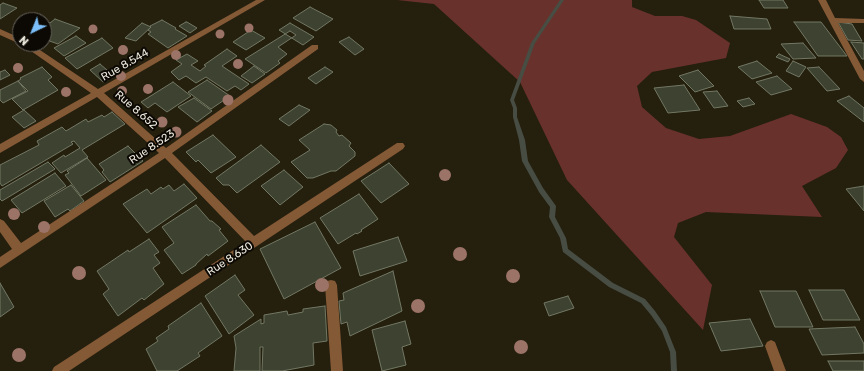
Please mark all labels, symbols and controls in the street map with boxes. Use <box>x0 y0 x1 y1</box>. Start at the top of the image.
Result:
north arrow <box>12 12 52 52</box>
text: N <box>17 33 31 48</box>
street label: Rue 8.544 <box>99 46 151 84</box>
street label: Rue 8.652 <box>112 88 160 132</box>
street label: Rue 8.523 <box>127 127 177 167</box>
street label: Rue 8.630 <box>204 239 256 279</box>

